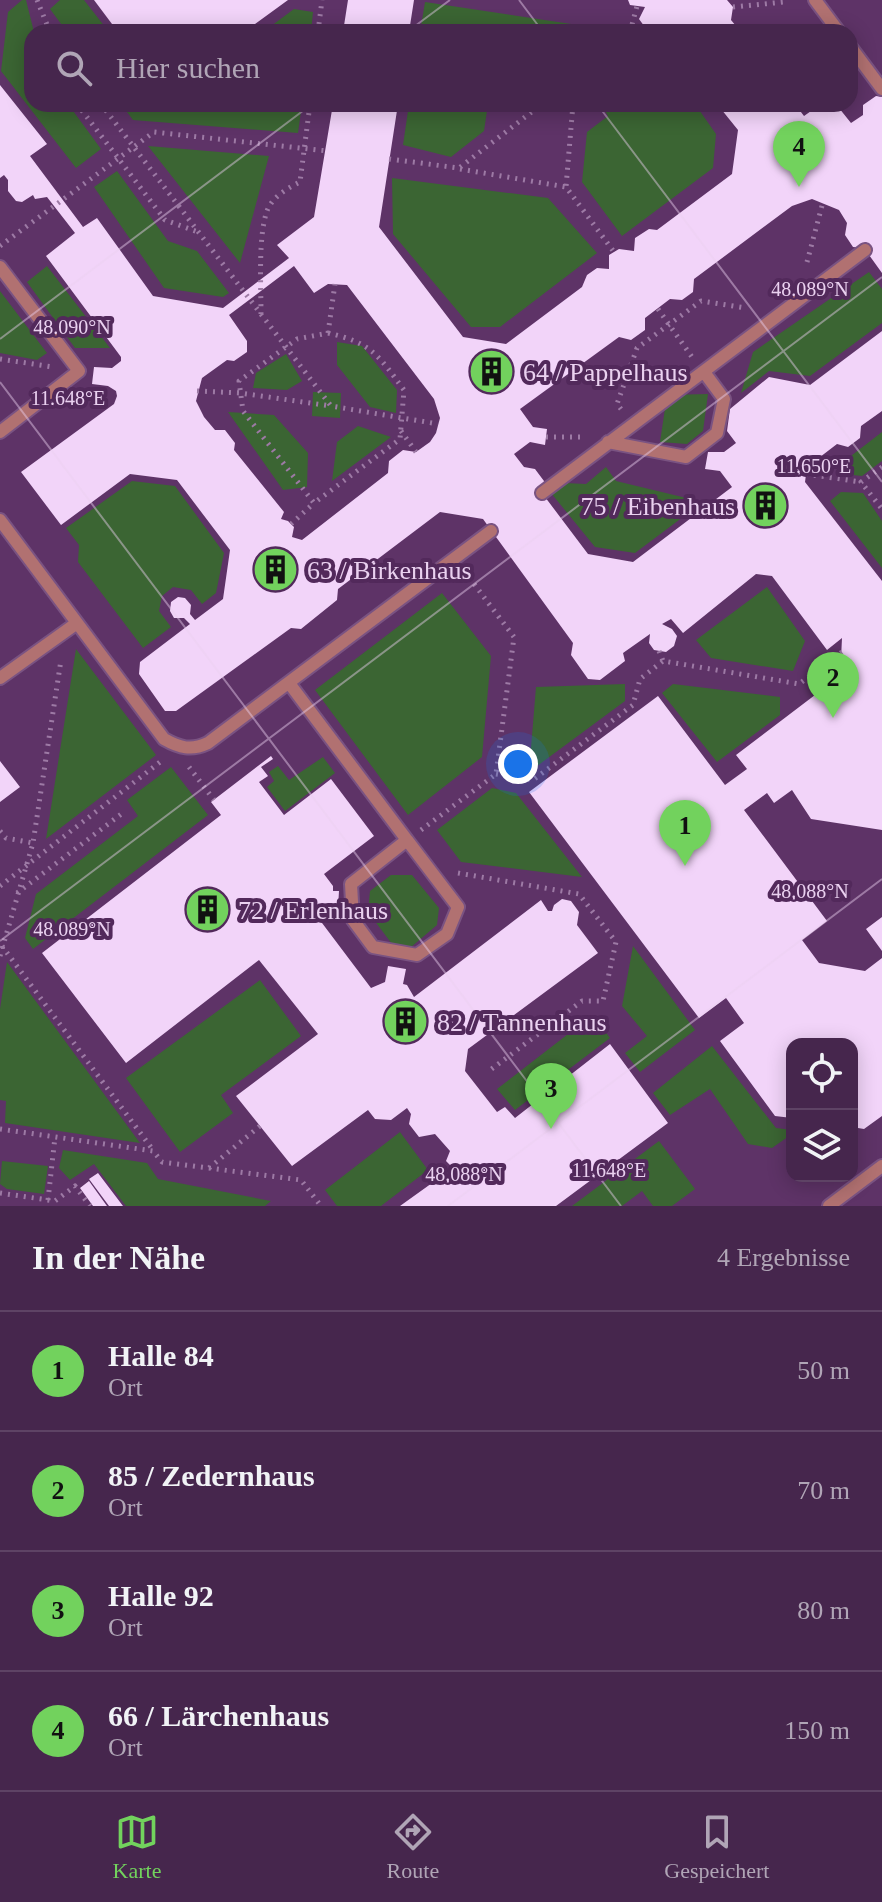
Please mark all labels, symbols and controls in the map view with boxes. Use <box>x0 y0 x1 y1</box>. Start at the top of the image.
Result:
search box <box>24 24 858 112</box>
icon: search <box>52 46 96 90</box>
text: Hier suchen <box>116 51 260 84</box>
pin: 4 <box>773 121 825 187</box>
text: 48.089°N <box>771 278 849 300</box>
text: 48.090°N <box>33 316 111 338</box>
building icon: 64 / Pappelhaus <box>468 348 516 396</box>
place label: 64 / Pappelhaus <box>523 358 688 387</box>
text: 11.648°E <box>31 387 105 409</box>
text: 11.650°E <box>777 455 851 477</box>
building icon: 75 / Eibenhaus <box>742 482 790 530</box>
place label: 75 / Eibenhaus <box>580 492 735 521</box>
building icon: 63 / Birkenhaus <box>252 546 300 594</box>
place label: 63 / Birkenhaus <box>307 556 472 585</box>
pin: 2 <box>807 652 859 718</box>
your location <box>498 744 538 784</box>
pin: 1 <box>659 800 711 866</box>
text: 48.088°N <box>771 880 849 902</box>
building icon: 72 / Erlenhaus <box>183 886 231 934</box>
place label: 72 / Erlenhaus <box>238 896 388 925</box>
text: 48.089°N <box>33 918 111 940</box>
building icon: 82 / Tannenhaus <box>382 998 430 1046</box>
place label: 82 / Tannenhaus <box>437 1008 607 1037</box>
map controls <box>786 1038 858 1182</box>
button: locate <box>786 1038 858 1110</box>
pin: 3 <box>525 1063 577 1129</box>
button: layers <box>786 1110 858 1182</box>
text: 11.648°E <box>572 1159 646 1181</box>
text: 48.088°N <box>425 1163 503 1185</box>
text: In der Nähe <box>32 1239 205 1276</box>
text: 4 Ergebnisse <box>717 1243 850 1272</box>
text: Halle 84 <box>108 1339 214 1372</box>
text: 1 <box>52 1356 65 1385</box>
text: 50 m <box>797 1356 850 1385</box>
text: Ort <box>108 1373 143 1402</box>
text: 85 / Zedernhaus <box>108 1459 315 1492</box>
text: 2 <box>52 1476 65 1505</box>
text: 70 m <box>797 1476 850 1505</box>
text: Ort <box>108 1493 143 1522</box>
text: Halle 92 <box>108 1579 214 1612</box>
text: 3 <box>52 1596 65 1625</box>
text: 80 m <box>797 1596 850 1625</box>
text: Ort <box>108 1613 143 1642</box>
text: 66 / Lärchenhaus <box>108 1699 329 1732</box>
text: 4 <box>52 1716 65 1745</box>
text: 150 m <box>784 1716 850 1745</box>
text: Ort <box>108 1733 143 1762</box>
tab: Karte <box>113 1810 161 1884</box>
tab: Route <box>387 1810 439 1884</box>
tab: Gespeichert <box>664 1810 769 1884</box>

